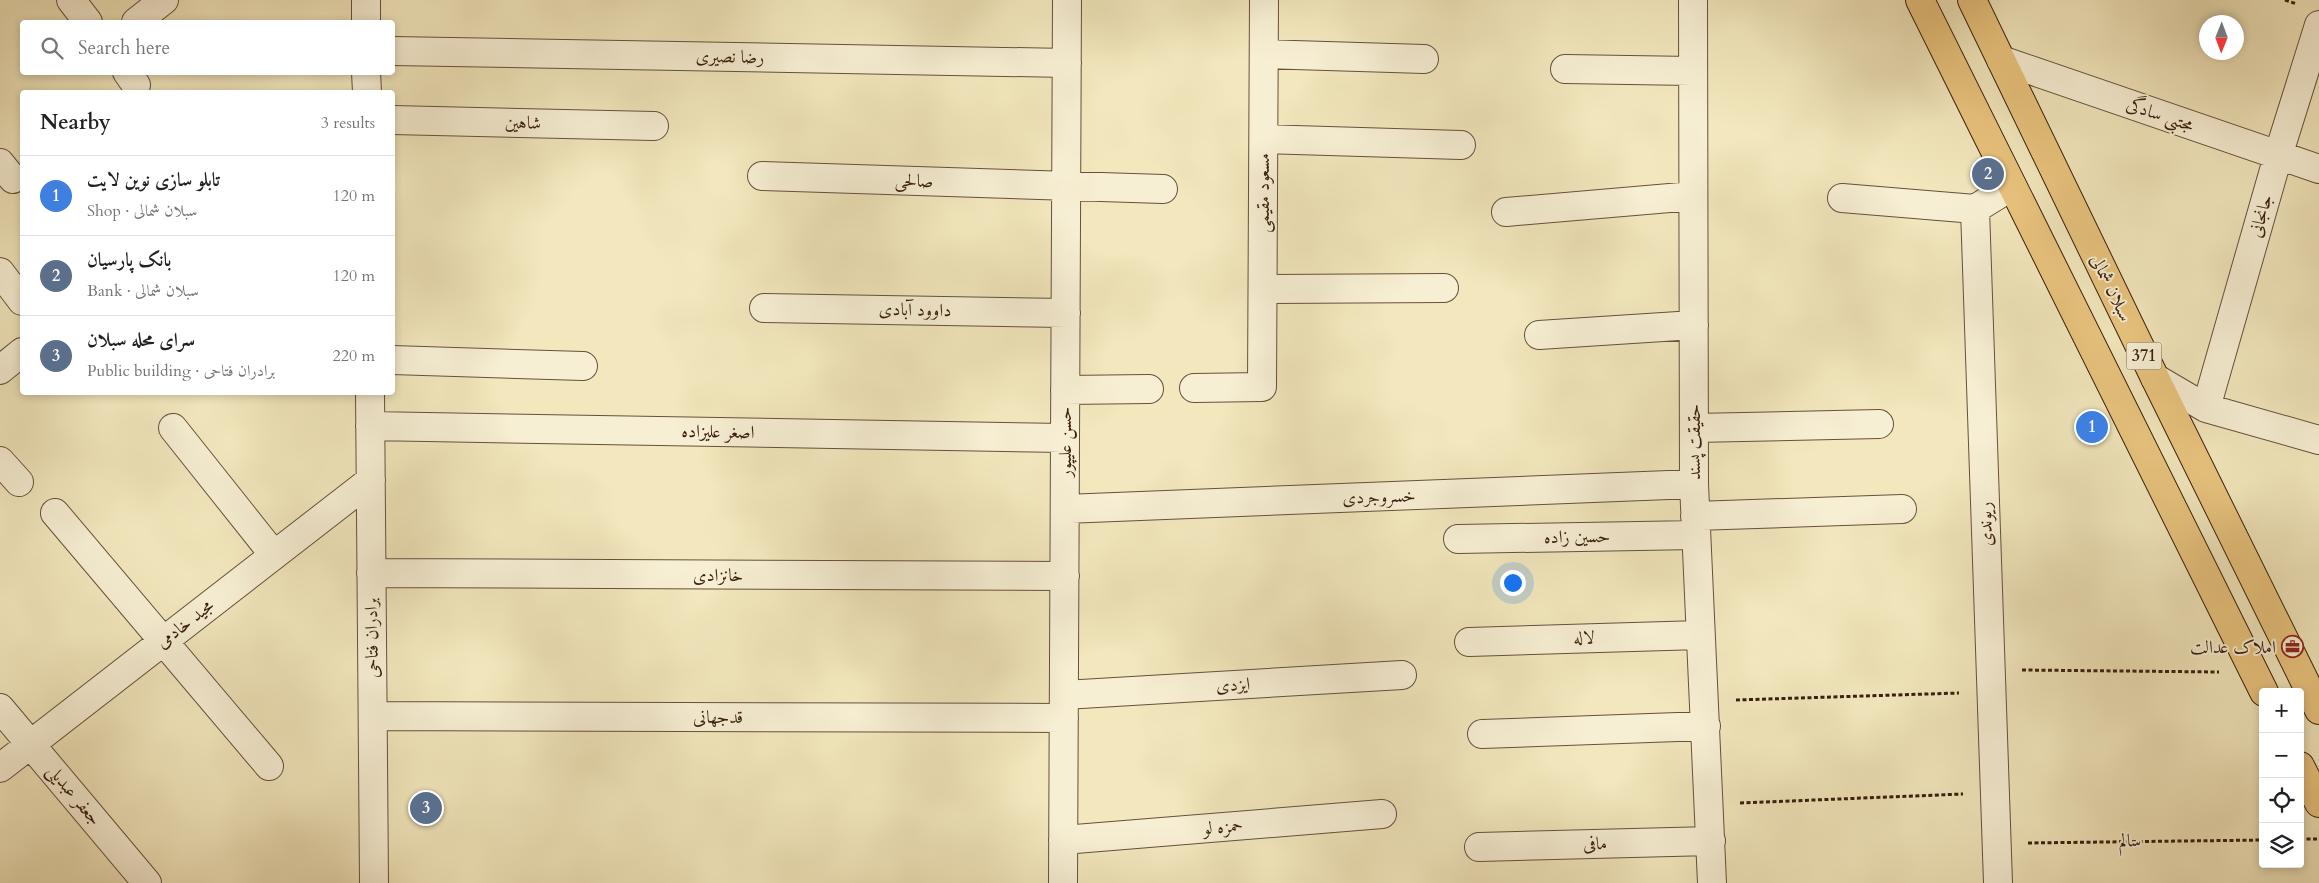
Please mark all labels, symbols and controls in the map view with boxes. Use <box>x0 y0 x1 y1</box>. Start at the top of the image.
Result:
north arrow <box>2199 15 2244 60</box>
search box <box>20 20 395 75</box>
icon: search <box>38 34 66 62</box>
text: Search here <box>78 35 170 61</box>
street label: رضا نصیری <box>695 44 765 70</box>
street label: مجتبی سادگی <box>2122 90 2198 140</box>
text: Nearby <box>40 108 111 137</box>
street label: شاهین <box>505 110 541 136</box>
text: 3 results <box>321 112 375 134</box>
street label: مسعود مقیمی <box>1251 153 1276 233</box>
pin: 2 <box>1972 155 2004 193</box>
text: تابلو سازی نوین لایت <box>87 167 220 193</box>
street label: صالحی <box>894 168 934 194</box>
text: 1 <box>52 185 60 207</box>
text: 120 m <box>333 185 375 207</box>
street label: جانجانی <box>2243 191 2279 241</box>
text: Shop · سبلان شمالی <box>87 200 197 222</box>
text: بانک پارسیان <box>87 247 171 273</box>
street label: سبلان شمالی <box>2084 250 2138 326</box>
text: 2 <box>52 265 60 287</box>
text: 120 m <box>333 265 375 287</box>
text: Bank · سبلان شمالی <box>87 280 199 302</box>
street label: داوود آبادی <box>878 297 952 323</box>
text: سرای محله سبلان <box>87 327 195 353</box>
road number: 371 <box>2126 342 2162 370</box>
text: 3 <box>52 345 60 367</box>
text: 220 m <box>333 345 375 367</box>
text: Public building · برادران فتاحی <box>87 360 275 382</box>
street label: حقیقت پسند <box>1682 404 1707 480</box>
street label: حسن علیپور <box>1053 407 1078 479</box>
pin: 1 <box>2076 408 2108 446</box>
street label: اصغر علیزاده <box>681 419 755 445</box>
street label: خسروجردی <box>1342 483 1416 511</box>
street label: ریوندی <box>1973 501 1999 547</box>
street label: حسین زاده <box>1544 524 1610 550</box>
street label: خانزادی <box>693 563 743 588</box>
your location <box>1500 570 1526 596</box>
street label: مجید خادمی <box>151 593 219 655</box>
street label: برادران فتاحی <box>359 598 385 678</box>
street label: لاله <box>1573 625 1595 651</box>
place label: املاک عدالت <box>2190 635 2276 660</box>
office icon: املاک عدالت <box>2280 635 2304 659</box>
street label: ایزدی <box>1215 672 1251 698</box>
map controls <box>2259 688 2304 868</box>
button: + <box>2259 688 2304 733</box>
street label: قدجهانی <box>693 705 743 730</box>
button: − <box>2259 733 2304 778</box>
street label: جعفر عبدیلی <box>41 759 107 831</box>
button: locate <box>2259 778 2304 823</box>
pin: 3 <box>410 789 442 827</box>
street label: حمزه لو <box>1200 813 1244 841</box>
button: layers <box>2259 823 2304 868</box>
street label: سالم <box>2119 828 2141 857</box>
street label: مافی <box>1583 831 1607 857</box>

